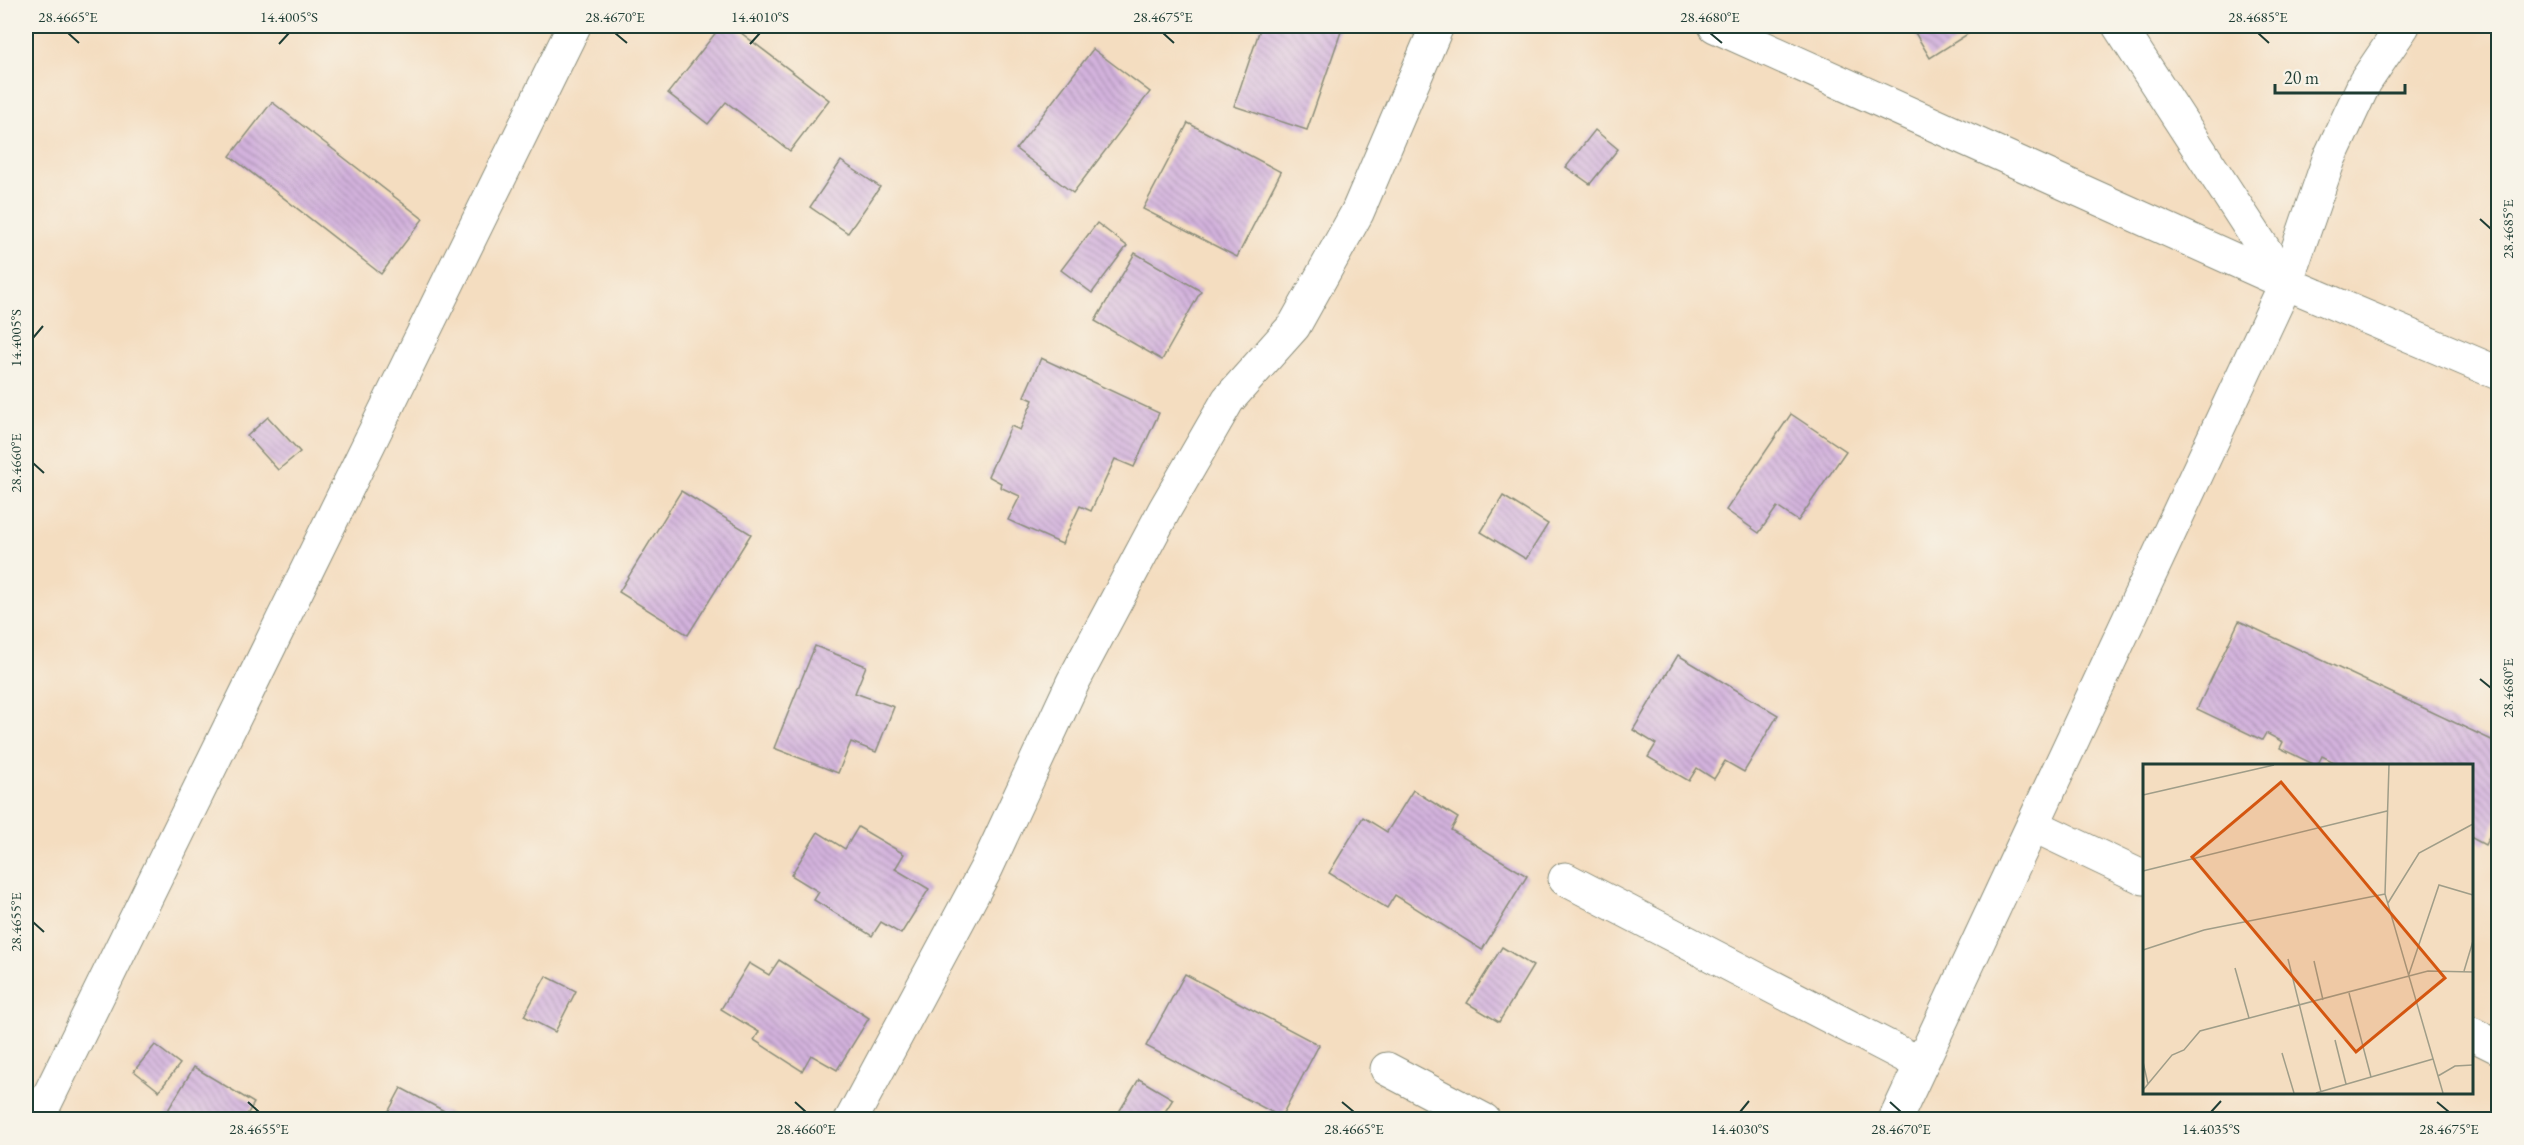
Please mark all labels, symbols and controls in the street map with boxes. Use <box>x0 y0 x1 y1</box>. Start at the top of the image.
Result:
text: 28.4665°E <box>38 7 98 26</box>
text: 14.4005°S <box>260 7 318 26</box>
text: 28.4670°E <box>585 7 645 26</box>
text: 14.4010°S <box>731 7 789 26</box>
text: 28.4675°E <box>1133 7 1193 26</box>
text: 28.4680°E <box>1680 7 1740 26</box>
text: 28.4685°E <box>2228 7 2288 26</box>
scale bar <box>2275 57 2406 95</box>
text: 20 m <box>2284 66 2319 89</box>
text: 28.4685°E <box>2498 199 2517 259</box>
text: 14.4005°S <box>6 309 25 367</box>
text: 28.4660°E <box>6 433 25 493</box>
text: 28.4680°E <box>2498 658 2517 718</box>
inset map <box>2143 764 2473 1094</box>
text: 28.4655°E <box>6 892 25 952</box>
text: 28.4655°E <box>229 1119 289 1138</box>
text: 28.4660°E <box>776 1119 836 1138</box>
text: 28.4665°E <box>1324 1119 1384 1138</box>
text: 14.4030°S <box>1711 1119 1769 1138</box>
text: 28.4670°E <box>1871 1119 1931 1138</box>
text: 14.4035°S <box>2182 1119 2240 1138</box>
text: 28.4675°E <box>2419 1119 2479 1138</box>

